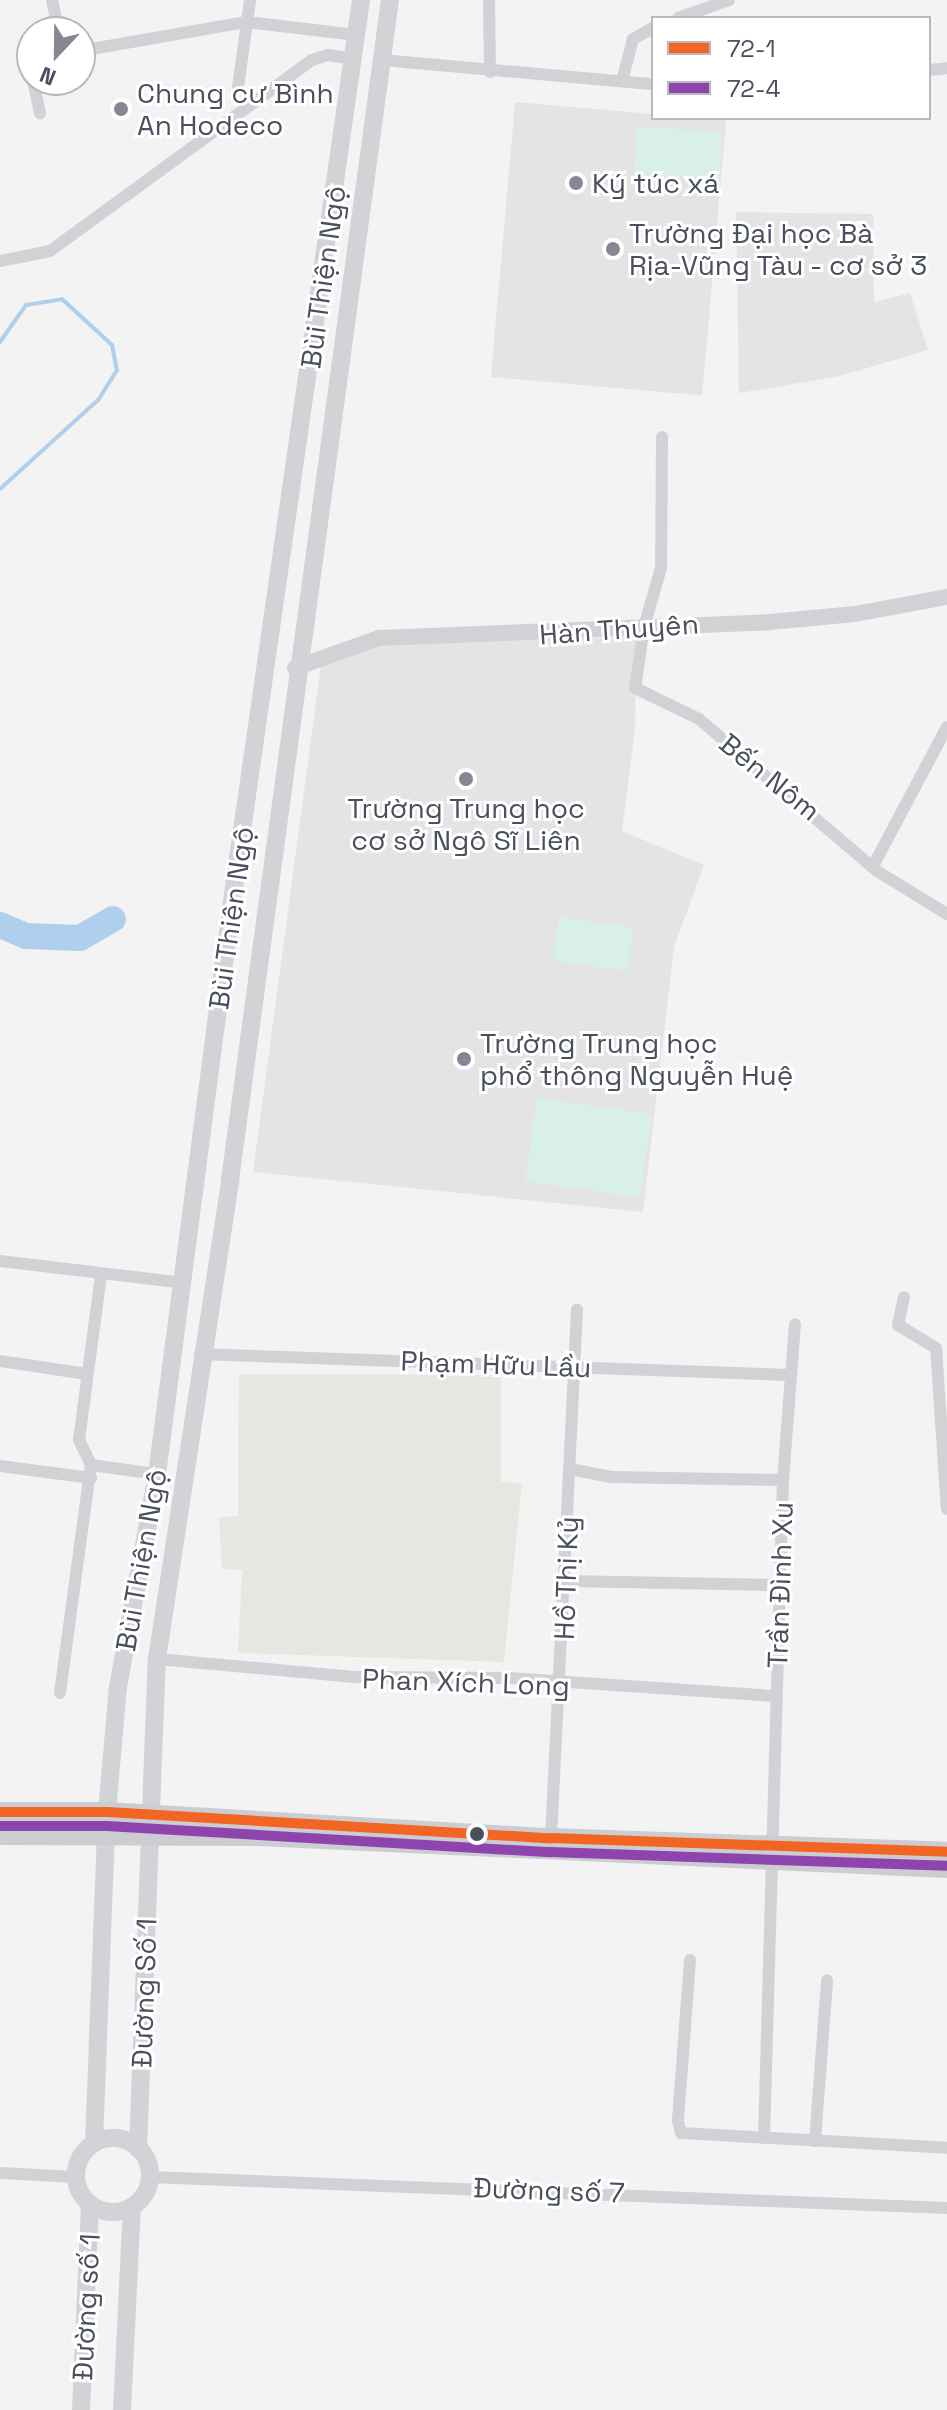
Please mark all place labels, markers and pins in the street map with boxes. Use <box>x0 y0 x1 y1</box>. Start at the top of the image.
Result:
place label: Chung cư Bình An Hodeco <box>137 76 334 142</box>
marker: Chung cư Bình An Hodeco <box>112 100 130 118</box>
place label: Ký túc xá <box>592 166 719 200</box>
marker: Ký túc xá <box>567 174 585 192</box>
place label: Trường Đại học Bà Rịa-Vũng Tàu - cơ sở 3 <box>629 216 929 282</box>
marker: Trường Đại học Bà Rịa-Vũng Tàu - cơ sở 3 <box>604 240 622 258</box>
marker: Trường Trung học cơ sở Ngô Sĩ Liên <box>457 770 475 788</box>
place label: Trường Trung học cơ sở Ngô Sĩ Liên <box>347 791 585 857</box>
place label: Trường Trung học phổ thông Nguyễn Huệ <box>480 1026 793 1092</box>
marker: Trường Trung học phổ thông Nguyễn Huệ <box>455 1050 473 1068</box>
unlabelled marker <box>469 1826 485 1842</box>

